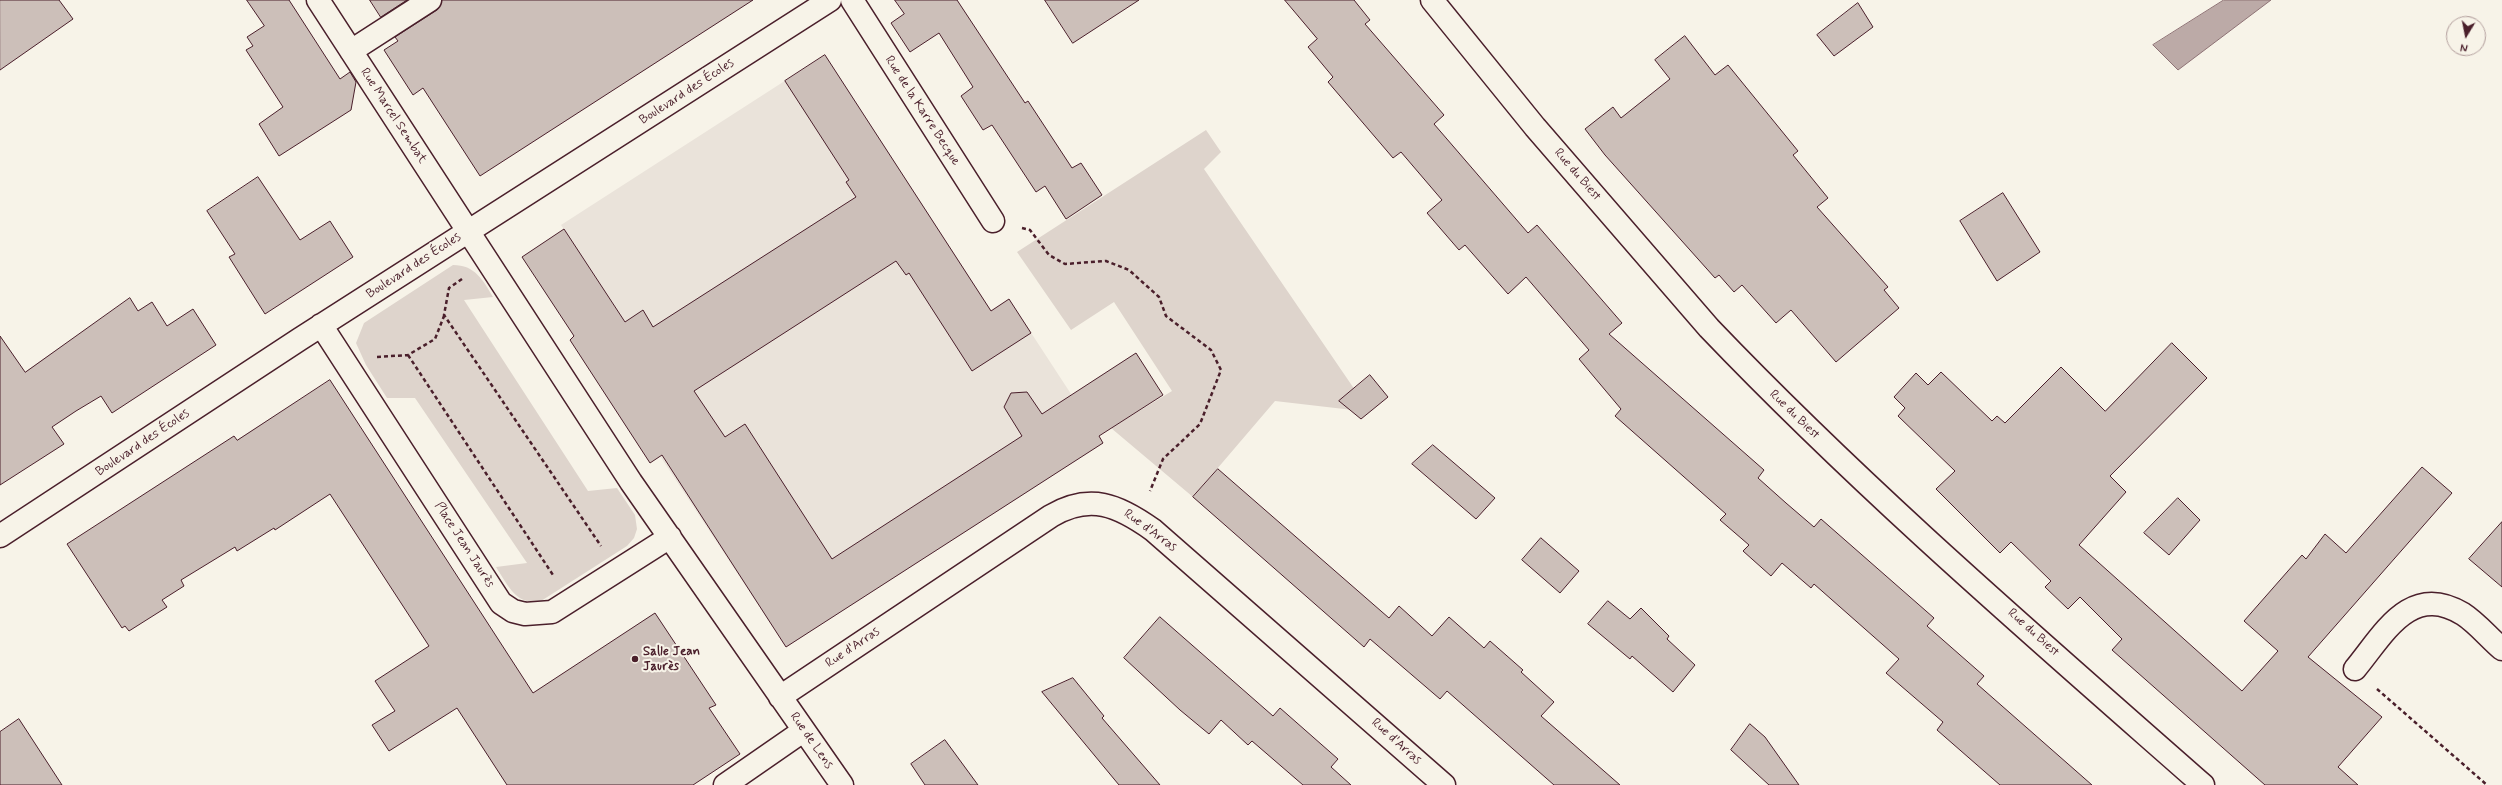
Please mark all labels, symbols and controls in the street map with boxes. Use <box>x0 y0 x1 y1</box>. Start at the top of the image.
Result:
north arrow <box>2446 16 2486 56</box>
text: N <box>2459 39 2469 54</box>
street label: Rue de la Karre Becque <box>881 53 963 169</box>
street label: Boulevard des Écoles <box>637 56 737 128</box>
street label: Rue Marcel Sembat <box>356 65 430 167</box>
street label: Rue du Biest <box>1550 146 1604 204</box>
street label: Boulevard des Écoles <box>364 230 464 302</box>
street label: Rue du Biest <box>1766 387 1822 443</box>
street label: Boulevard des Écoles <box>93 406 193 480</box>
street label: Place Jean Jaurès <box>430 499 498 591</box>
street label: Rue d'Arras <box>1120 506 1180 556</box>
street label: Rue du Biest <box>2004 606 2062 660</box>
street label: Rue d'Arras <box>823 624 883 672</box>
place label: Salle Jean Jaurès <box>643 644 700 675</box>
marker: Salle Jean Jaurès <box>630 654 640 664</box>
street label: Rue de Lens <box>786 710 836 772</box>
street label: Rue d'Arras <box>1368 715 1424 769</box>

